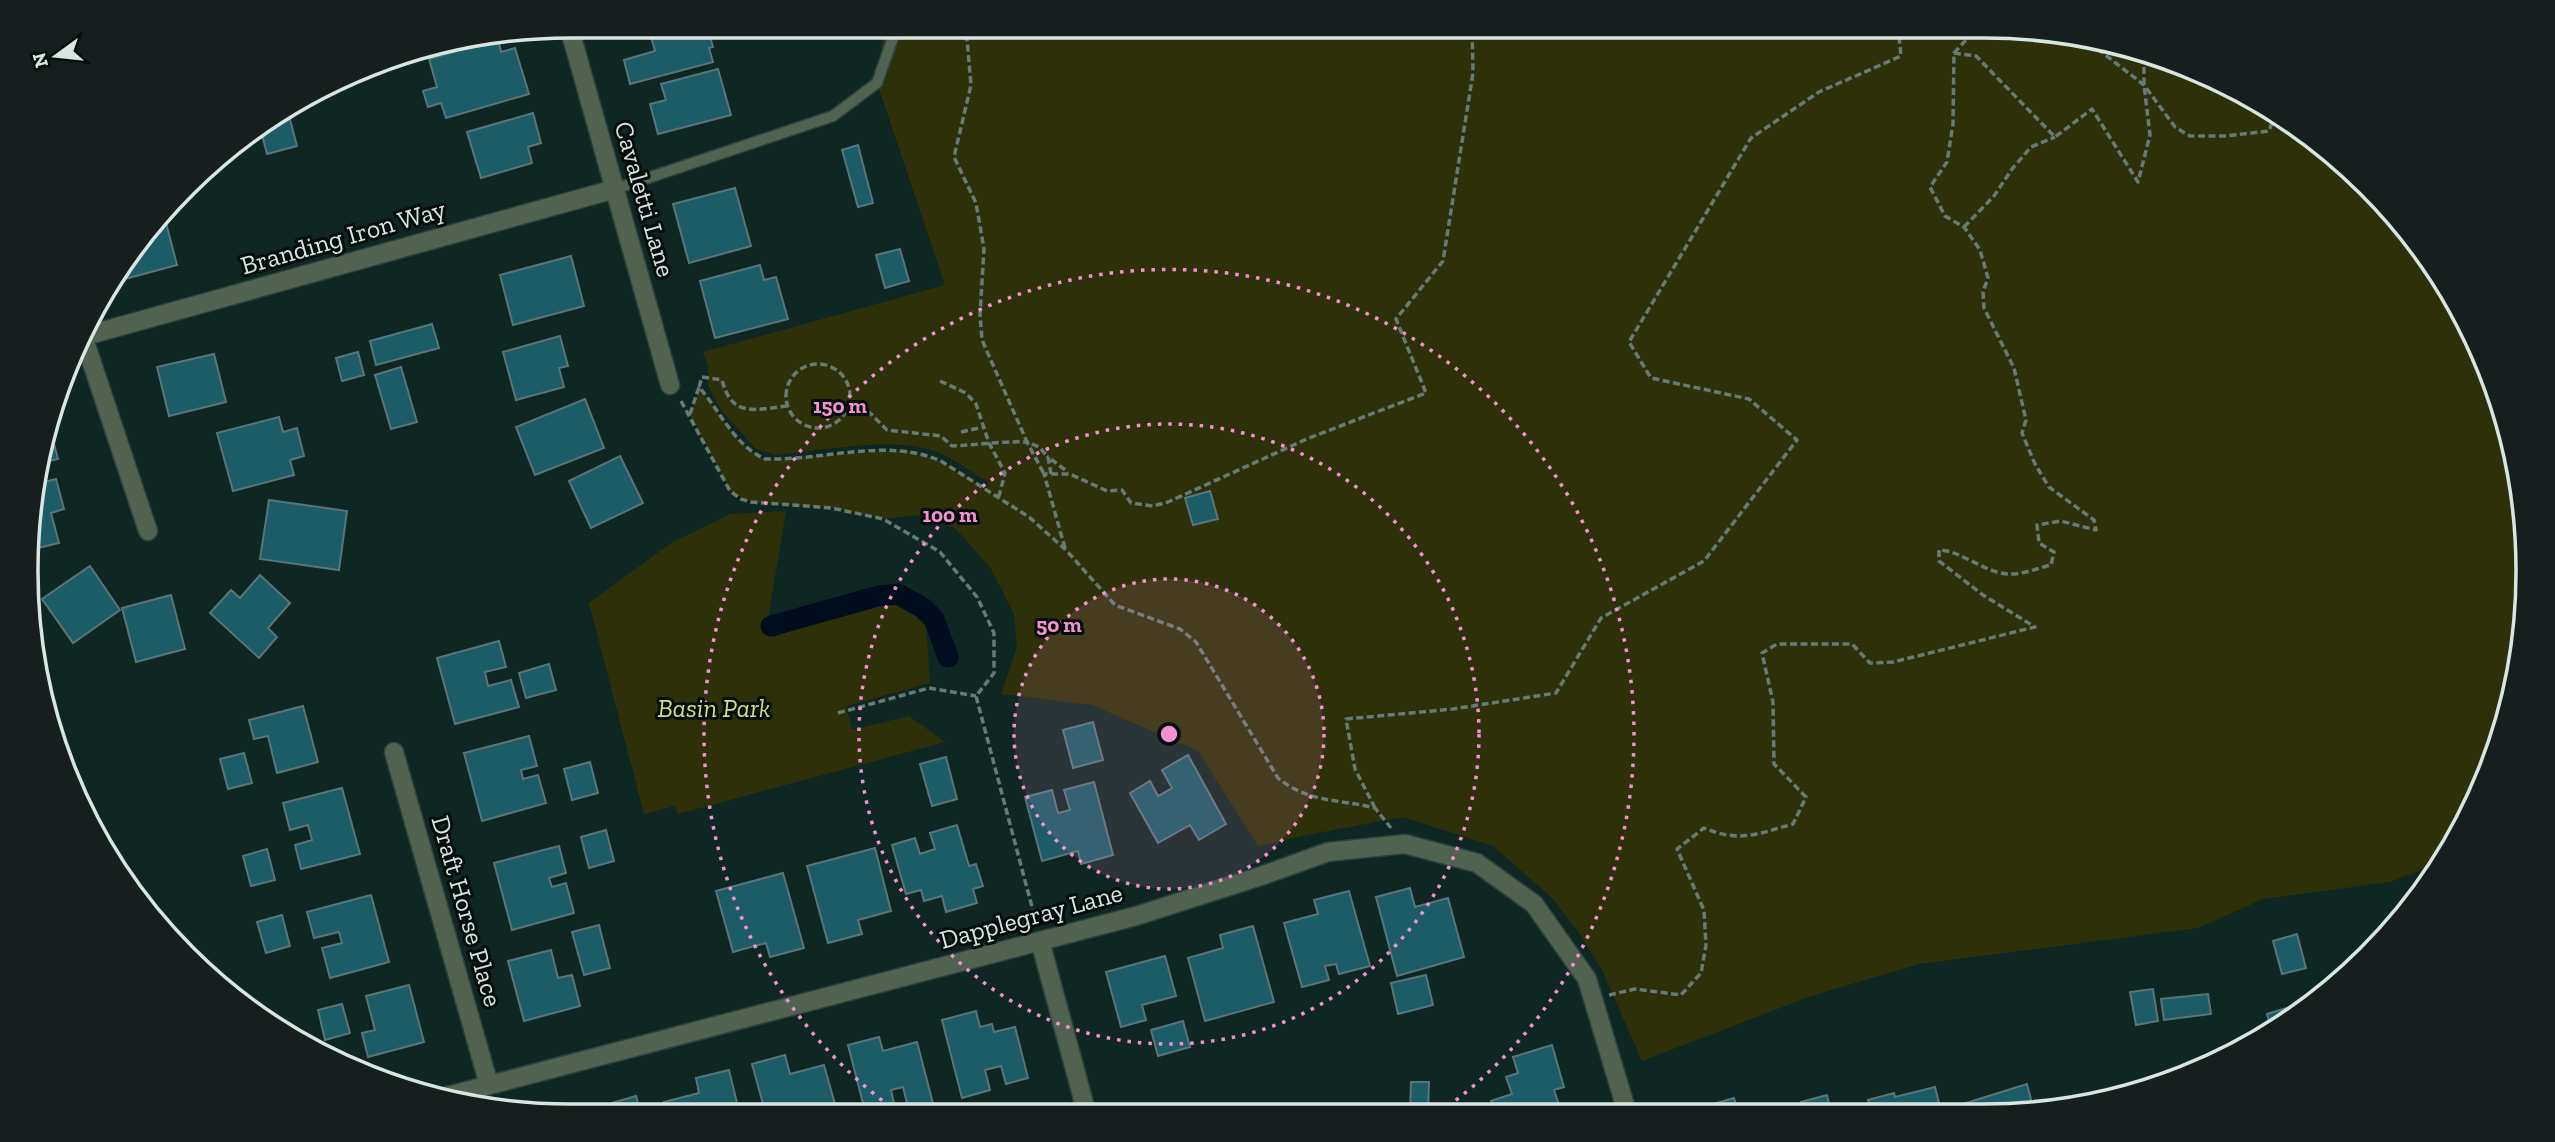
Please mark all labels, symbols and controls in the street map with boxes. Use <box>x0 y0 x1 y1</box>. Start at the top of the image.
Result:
north arrow <box>21 21 91 91</box>
text: N <box>27 50 53 70</box>
street label: Cavaletti Lane <box>608 118 682 280</box>
street label: Branding Iron Way <box>237 192 450 282</box>
text: 150 m <box>813 393 868 418</box>
text: 100 m <box>923 502 978 527</box>
text: 50 m <box>1036 612 1082 637</box>
park label: Basin Park <box>658 692 770 724</box>
centre of rings <box>1157 722 1181 746</box>
street label: Draft Horse Place <box>424 812 510 1010</box>
street label: Dapplegray Lane <box>936 876 1126 956</box>

